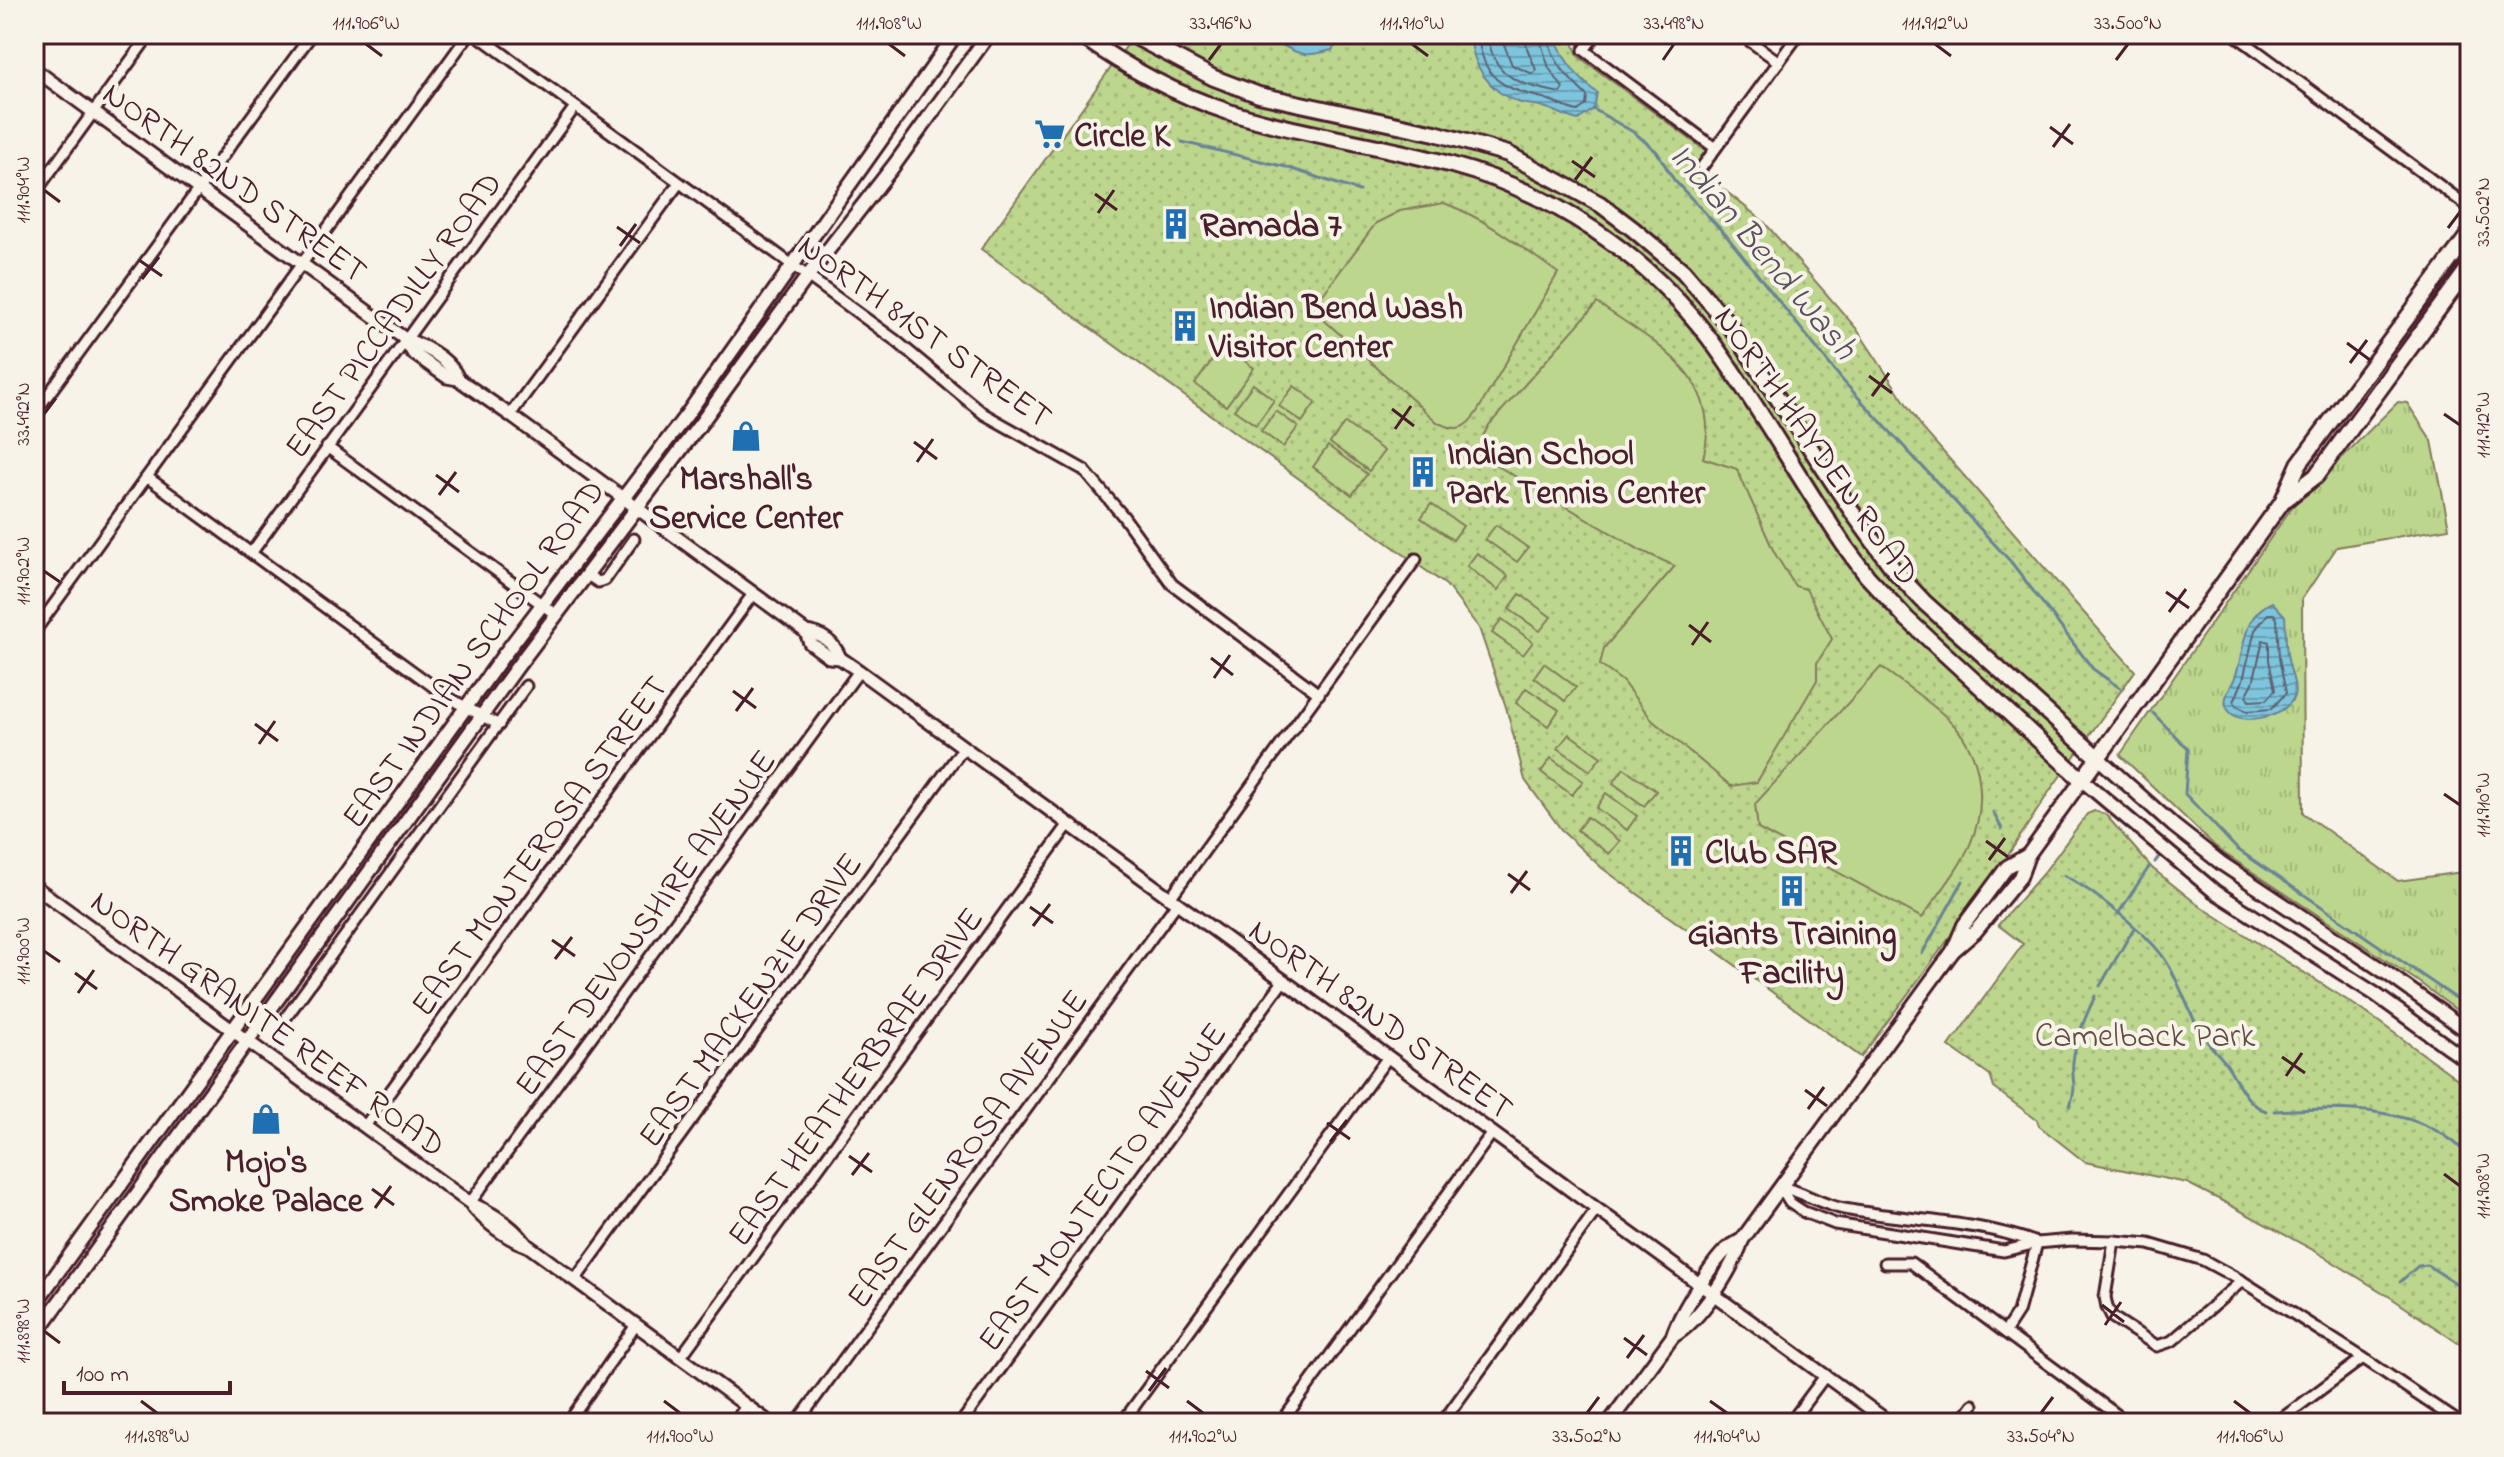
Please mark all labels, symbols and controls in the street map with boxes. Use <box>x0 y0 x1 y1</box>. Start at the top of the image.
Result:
text: 111.906°W <box>332 10 400 39</box>
text: 111.908°W <box>856 10 922 39</box>
text: 33.496°N <box>1190 10 1252 39</box>
text: 111.910°W <box>1379 10 1445 39</box>
text: 33.498°N <box>1643 10 1705 39</box>
text: 111.912°W <box>1902 10 1968 39</box>
text: 33.500°N <box>2094 10 2162 39</box>
street label: NORTH 82ND STREET <box>91 71 376 298</box>
place label: Circle K <box>1074 113 1172 163</box>
supermarket icon: Circle K <box>1033 117 1067 151</box>
water label: Indian Bend Wash <box>1655 133 1869 374</box>
text: 111.904°W <box>10 157 39 223</box>
street label: EAST PICCADILLY ROAD <box>274 163 517 470</box>
text: 33.502°N <box>2470 177 2499 247</box>
place label: Ramada 7 <box>1200 203 1343 253</box>
building icon: Ramada 7 <box>1159 207 1193 241</box>
street label: NORTH 81ST STREET <box>786 224 1061 443</box>
place label: Indian Bend Wash Visitor Center <box>1208 285 1463 374</box>
street label: NORTH HAYDEN ROAD <box>1699 298 1930 597</box>
building icon: Indian Bend Wash Visitor Center <box>1168 309 1202 343</box>
text: 33.492°N <box>10 382 39 446</box>
text: 111.912°W <box>2470 392 2499 458</box>
shop icon: Marshall's Service Center <box>729 419 763 453</box>
place label: Indian School Park Tennis Center <box>1447 431 1706 520</box>
building icon: Indian School Park Tennis Center <box>1406 455 1440 489</box>
place label: Marshall's Service Center <box>649 456 844 545</box>
street label: EAST INDIAN SCHOOL ROAD <box>331 470 619 840</box>
text: 111.902°W <box>10 537 39 605</box>
street label: EAST MONTEROSA STREET <box>400 666 682 1028</box>
street label: EAST DEVONSHIRE AVENUE <box>504 740 790 1108</box>
text: 111.910°W <box>2470 772 2499 838</box>
place label: Club SAR <box>1705 830 1838 880</box>
building icon: Club SAR <box>1664 834 1698 868</box>
street label: EAST MACKENZIE DRIVE <box>628 843 877 1159</box>
building icon: Giants Training Facility <box>1775 874 1809 908</box>
street label: NORTH GRANITE REEF ROAD <box>79 879 455 1171</box>
street label: EAST HEATHERBRAE DRIVE <box>717 898 998 1259</box>
street label: NORTH 82ND STREET <box>1237 908 1522 1135</box>
place label: Giants Training Facility <box>1687 911 1897 1001</box>
text: 111.900°W <box>10 917 39 985</box>
street label: EAST GLENROSA AVENUE <box>836 980 1102 1320</box>
street label: EAST MONTECITO AVENUE <box>967 1013 1241 1364</box>
park label: Camelback Park <box>2035 1013 2255 1063</box>
shop icon: Mojo's Smoke Palace <box>249 1102 283 1136</box>
place label: Mojo's Smoke Palace <box>169 1139 364 1228</box>
text: 111.908°W <box>2470 1153 2499 1219</box>
text: 111.898°W <box>10 1298 39 1364</box>
scale bar <box>64 1345 230 1395</box>
text: 100 m <box>76 1358 129 1393</box>
text: 111.898°W <box>124 1423 190 1452</box>
text: 111.900°W <box>646 1423 714 1452</box>
text: 111.902°W <box>1169 1423 1237 1452</box>
text: 33.502°N <box>1552 1423 1622 1452</box>
text: 111.904°W <box>1694 1423 1760 1452</box>
text: 33.504°N <box>2007 1423 2075 1452</box>
text: 111.906°W <box>2216 1423 2284 1452</box>

